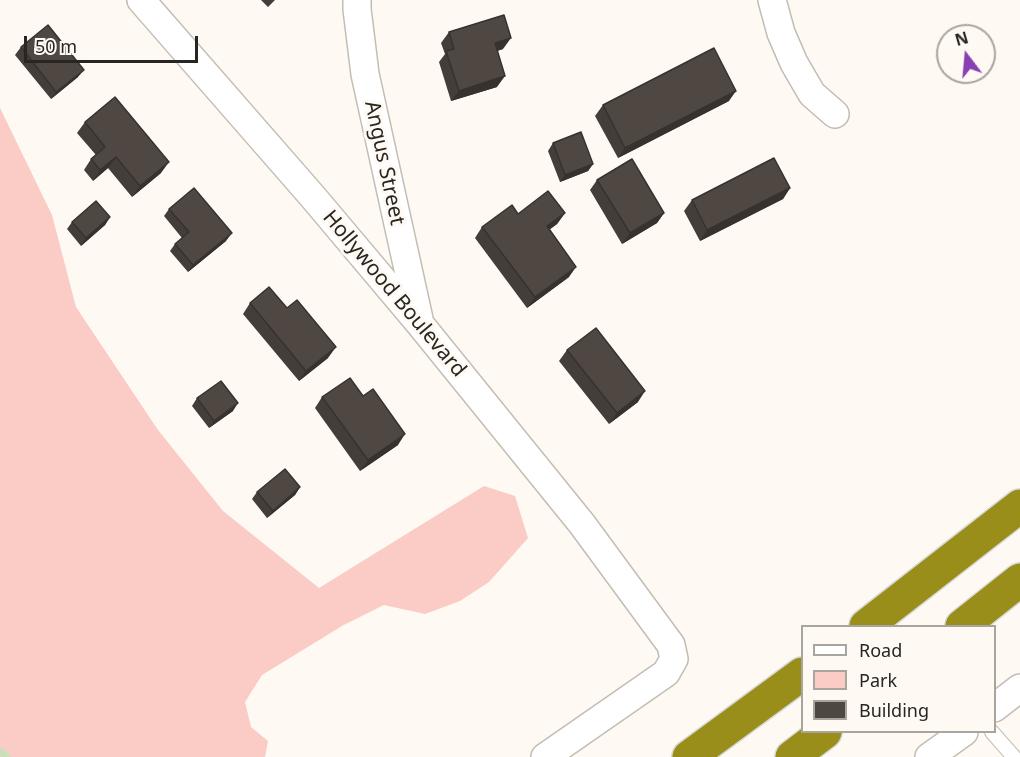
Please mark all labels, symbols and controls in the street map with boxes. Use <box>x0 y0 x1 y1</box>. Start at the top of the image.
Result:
scale bar <box>27 24 201 62</box>
north arrow <box>936 24 996 84</box>
text: N <box>952 26 971 51</box>
text: 50 m <box>35 34 77 58</box>
street label: Angus Street <box>359 99 409 227</box>
street label: Hollywood Boulevard <box>317 206 471 382</box>
legend <box>801 625 996 733</box>
text: Road <box>859 638 902 662</box>
text: Park <box>859 668 897 692</box>
text: Building <box>859 698 929 722</box>

